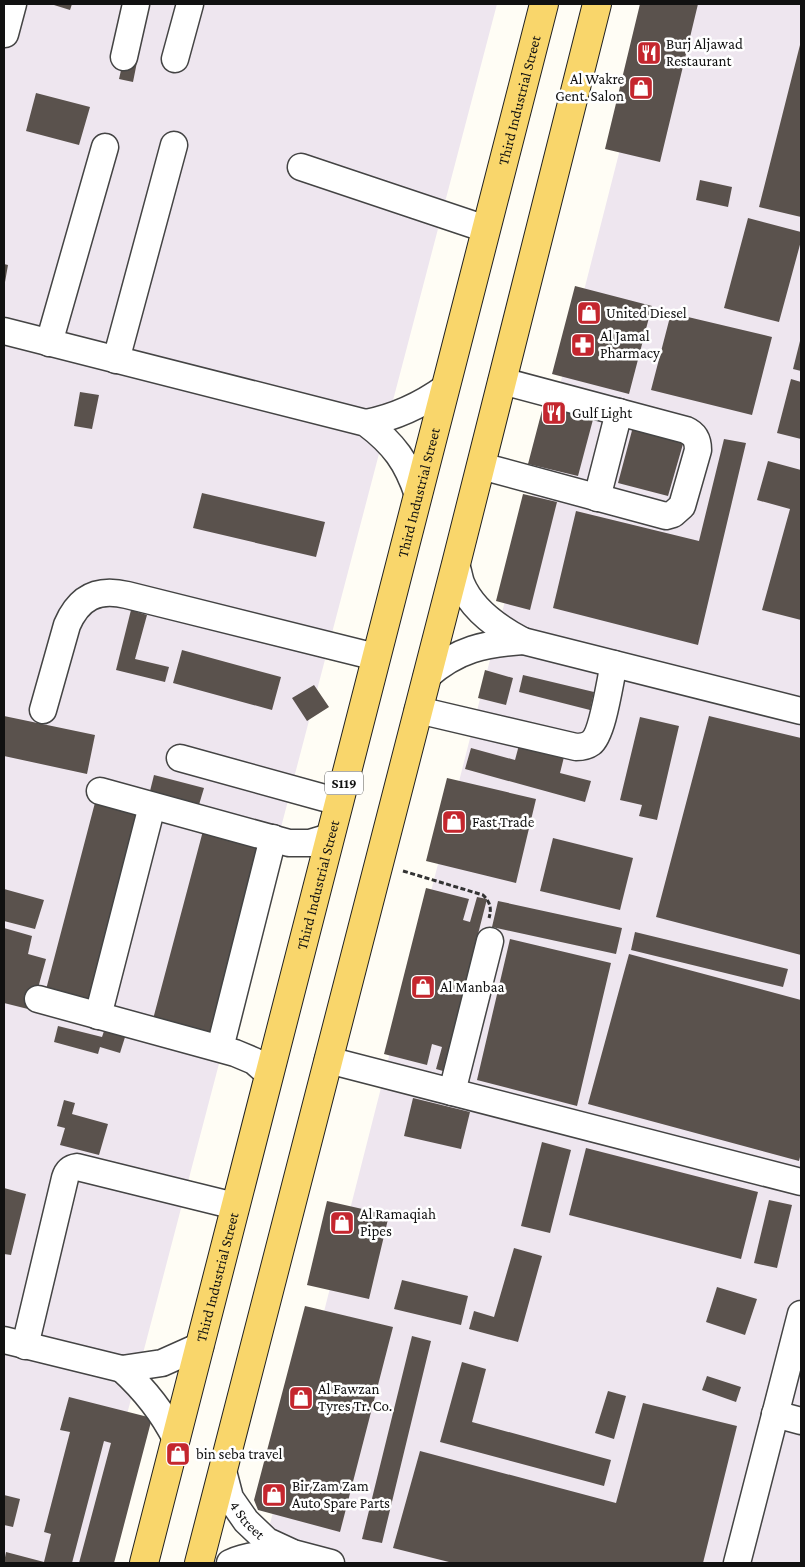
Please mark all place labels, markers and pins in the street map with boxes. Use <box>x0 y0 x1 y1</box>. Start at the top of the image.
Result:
place label: Burj Aljawad Restaurant <box>666 36 743 69</box>
restaurant icon: Burj Aljawad Restaurant <box>636 40 662 66</box>
place label: Al Wakre Gent. Salon <box>555 71 624 104</box>
shop icon: Al Wakre Gent. Salon <box>628 75 654 101</box>
shop icon: United Diesel <box>576 300 602 326</box>
place label: United Diesel <box>606 305 687 321</box>
place label: Al Jamal Pharmacy <box>600 328 660 362</box>
pharmacy icon: Al Jamal Pharmacy <box>570 332 596 358</box>
restaurant icon: Gulf Light <box>541 400 567 426</box>
place label: Gulf Light <box>572 405 633 422</box>
shop icon: Fast Trade <box>441 809 467 835</box>
place label: Fast Trade <box>472 814 535 830</box>
shop icon: Al Manbaa <box>410 974 436 1000</box>
place label: Al Manbaa <box>440 979 504 995</box>
place label: Al Ramaqiah Pipes <box>360 1206 436 1240</box>
shop icon: Al Ramaqiah Pipes <box>329 1210 355 1236</box>
place label: Al Fawzan Tyres Tr. Co. <box>318 1381 392 1415</box>
shop icon: Al Fawzan Tyres Tr. Co. <box>288 1385 314 1411</box>
shop icon: bin seba travel <box>165 1441 191 1467</box>
place label: bin seba travel <box>196 1446 283 1462</box>
place label: Bir Zam Zam Auto Spare Parts <box>292 1478 390 1512</box>
shop icon: Bir Zam Zam Auto Spare Parts <box>261 1482 287 1508</box>

